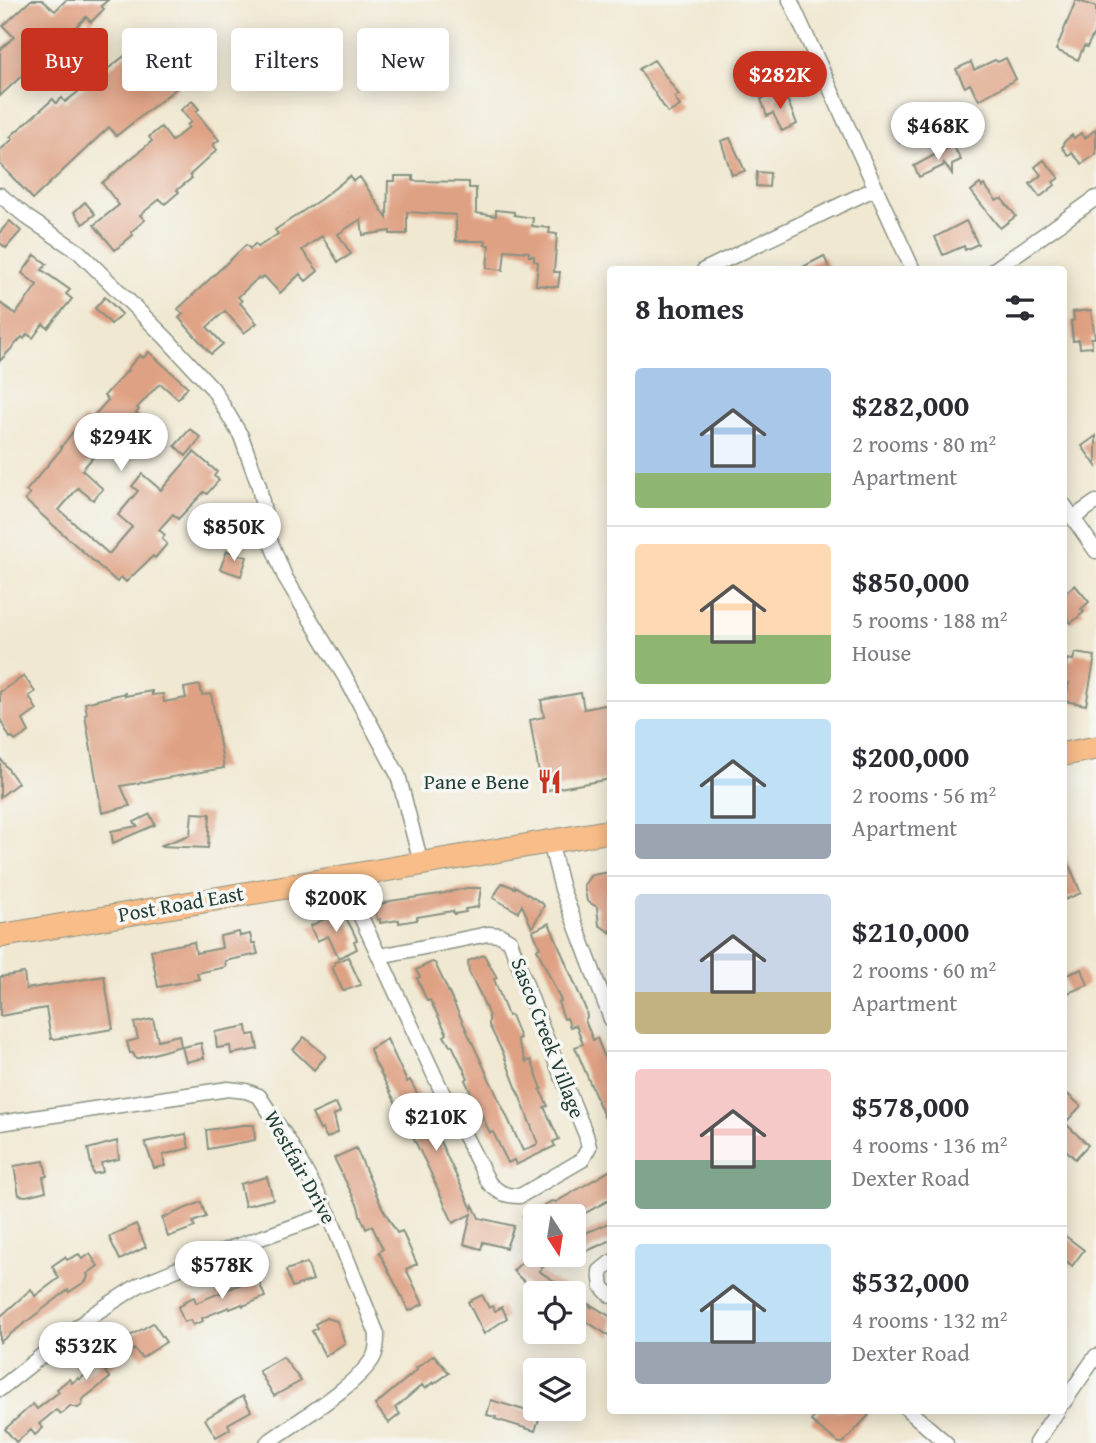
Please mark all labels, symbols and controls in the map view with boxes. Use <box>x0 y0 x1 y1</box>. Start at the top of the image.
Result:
chip: Buy <box>21 28 108 91</box>
chip: Rent <box>122 28 217 91</box>
chip: Filters <box>231 28 343 91</box>
chip: New <box>357 28 449 91</box>
pin: $282K <box>731 52 829 111</box>
text: $282K <box>749 57 811 90</box>
pin: $468K <box>889 102 987 162</box>
text: $468K <box>907 108 969 141</box>
text: 8 homes <box>635 286 744 330</box>
icon: filters <box>1001 289 1039 327</box>
text: $282,000 <box>852 383 969 427</box>
icon: home <box>691 396 775 480</box>
pin: $294K <box>72 414 170 473</box>
text: $294K <box>90 419 152 452</box>
text: 2 rooms · 80 m² <box>852 427 996 460</box>
text: Apartment <box>852 460 957 493</box>
pin: $850K <box>185 504 283 563</box>
text: $850K <box>203 509 265 542</box>
text: $850,000 <box>852 559 969 603</box>
icon: home <box>691 572 775 656</box>
text: 5 rooms · 188 m² <box>852 603 1007 636</box>
text: House <box>852 636 911 669</box>
text: $200,000 <box>852 734 969 778</box>
icon: home <box>691 747 775 831</box>
place label: Pane e Bene <box>424 766 529 797</box>
restaurant icon: Pane e Bene <box>535 768 563 796</box>
text: 2 rooms · 56 m² <box>852 778 996 811</box>
text: Apartment <box>852 811 957 844</box>
pin: $200K <box>287 874 385 934</box>
street label: Post Road East <box>116 877 247 930</box>
text: $200K <box>305 880 367 913</box>
text: $210,000 <box>852 909 969 953</box>
icon: home <box>691 922 775 1006</box>
street label: Sasco Creek Village <box>504 953 593 1123</box>
text: 2 rooms · 60 m² <box>852 953 996 986</box>
text: Apartment <box>852 986 957 1019</box>
text: $578,000 <box>852 1084 969 1128</box>
pin: $210K <box>387 1094 485 1153</box>
icon: home <box>691 1097 775 1181</box>
text: $210K <box>405 1099 467 1132</box>
street label: Westfair Drive <box>256 1104 345 1229</box>
text: 4 rooms · 136 m² <box>852 1128 1007 1161</box>
text: Dexter Road <box>852 1161 970 1194</box>
north arrow <box>523 1204 586 1267</box>
map controls <box>523 1204 586 1421</box>
pin: $578K <box>173 1242 271 1301</box>
text: $578K <box>191 1247 253 1280</box>
text: $532,000 <box>852 1259 969 1303</box>
icon: home <box>691 1272 775 1356</box>
button: locate <box>523 1281 586 1344</box>
text: 4 rooms · 132 m² <box>852 1303 1007 1336</box>
pin: $532K <box>37 1322 135 1382</box>
text: $532K <box>55 1328 117 1361</box>
text: Dexter Road <box>852 1336 970 1369</box>
button: layers <box>523 1358 586 1421</box>

